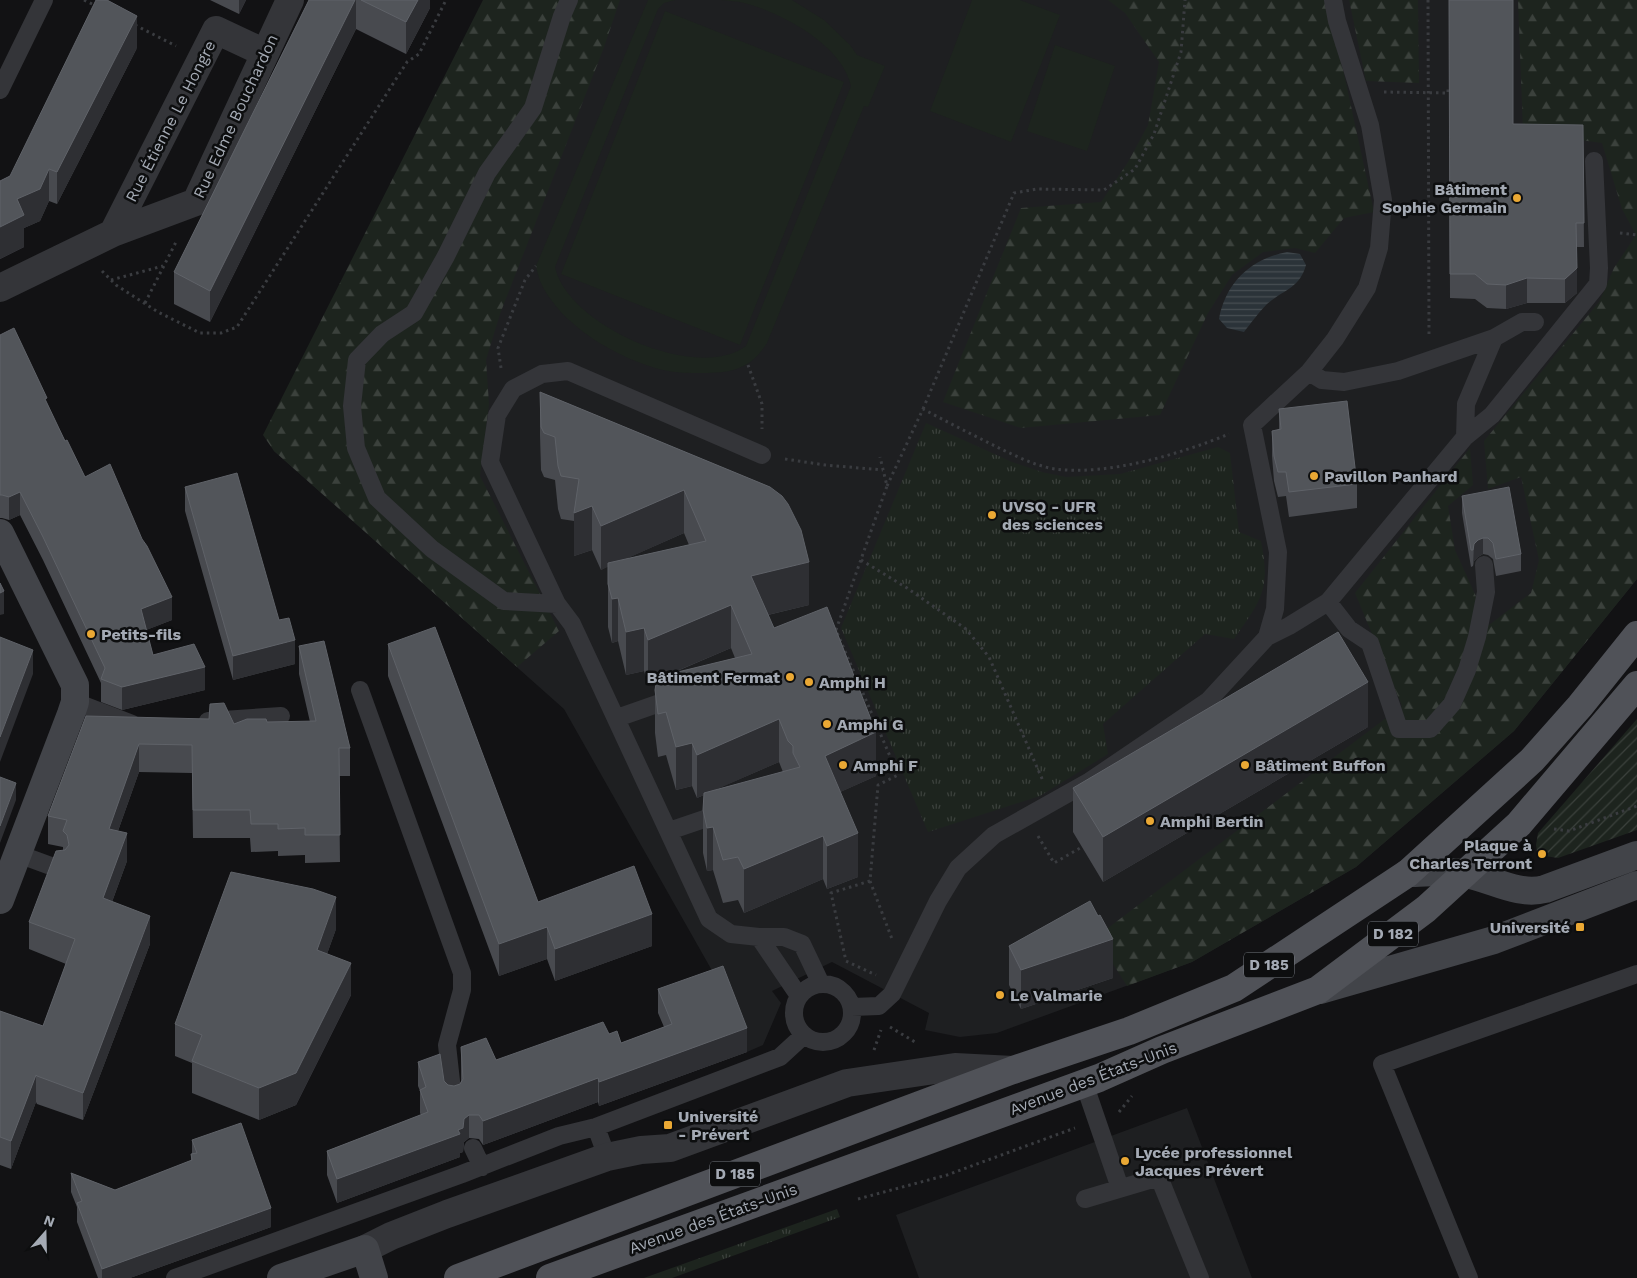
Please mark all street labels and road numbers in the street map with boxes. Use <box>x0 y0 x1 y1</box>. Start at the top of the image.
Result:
street label: Rue Edme Bouchardon <box>189 31 282 201</box>
street label: Rue Étienne Le Hongre <box>121 37 219 205</box>
road number: D 182 <box>1368 922 1418 946</box>
road number: D 185 <box>1244 952 1294 978</box>
street label: Avenue des États-Unis <box>1007 1038 1180 1119</box>
road number: D 185 <box>710 1162 760 1186</box>
street label: Avenue des États-Unis <box>626 1179 800 1258</box>

